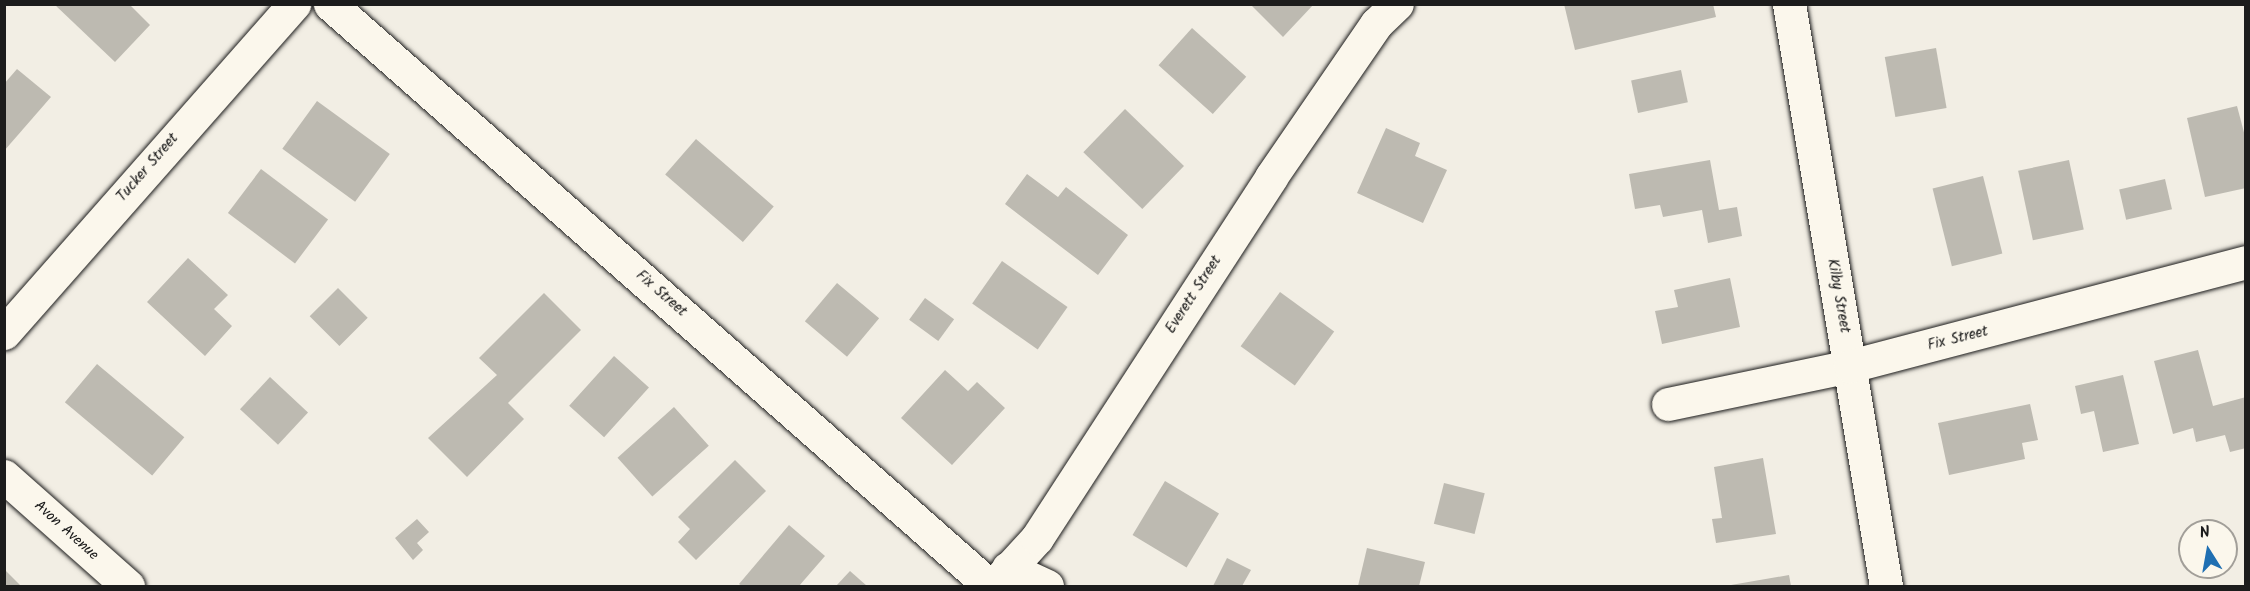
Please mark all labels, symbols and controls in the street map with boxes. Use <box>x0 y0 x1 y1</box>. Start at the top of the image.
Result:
street label: Tucker Street <box>113 130 183 206</box>
street label: Everett Street <box>1162 253 1226 337</box>
street label: Kilby Street <box>1823 257 1853 335</box>
street label: Fix Street <box>632 267 690 321</box>
street label: Fix Street <box>1926 323 1990 355</box>
street label: Avon Avenue <box>30 497 102 565</box>
north arrow <box>2178 519 2238 579</box>
text: N <box>2197 520 2212 546</box>

